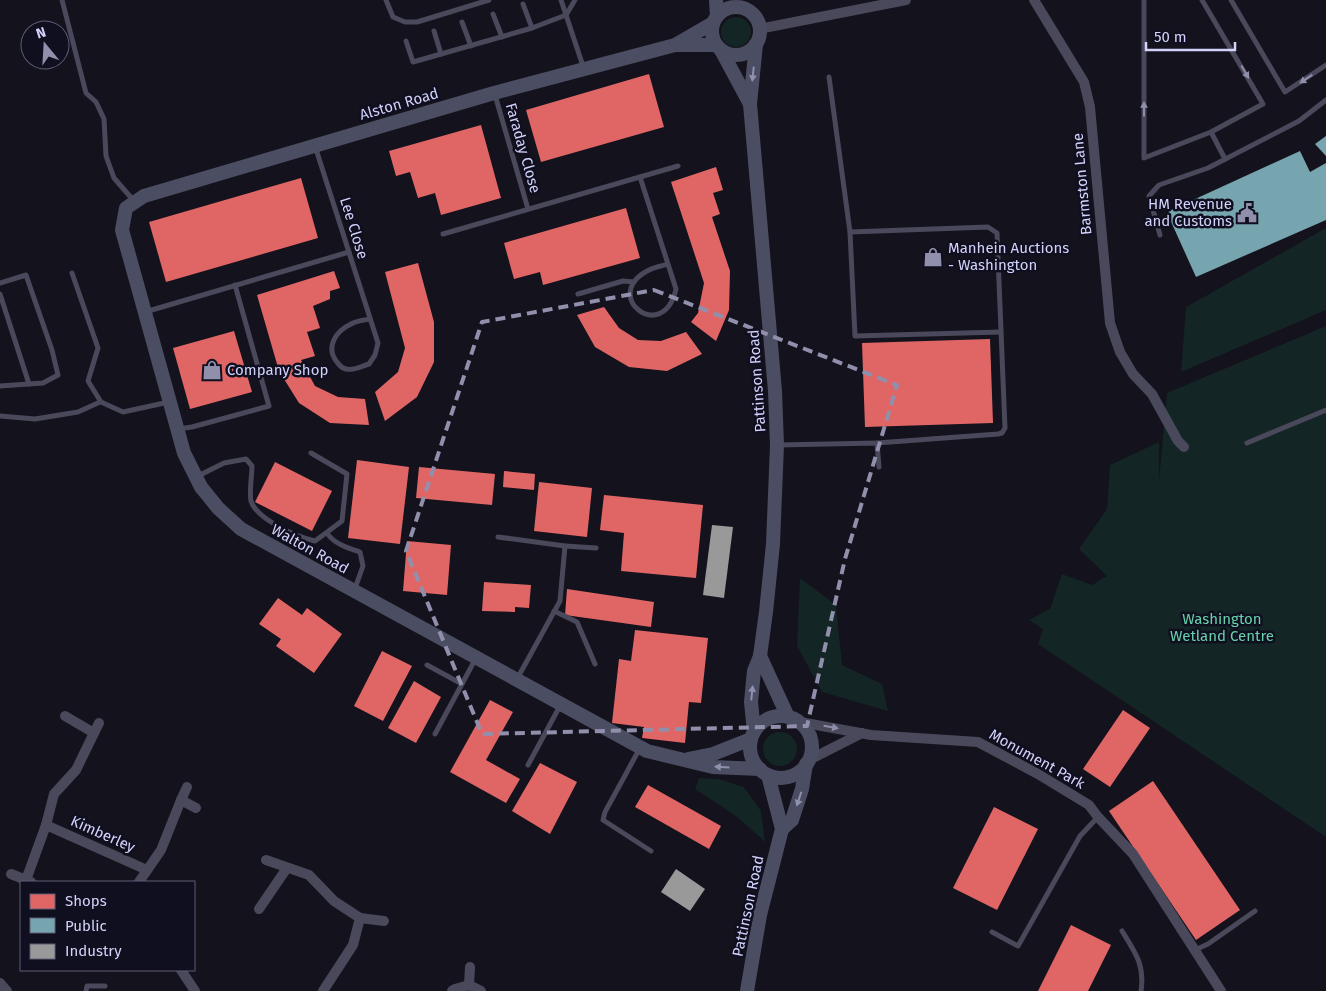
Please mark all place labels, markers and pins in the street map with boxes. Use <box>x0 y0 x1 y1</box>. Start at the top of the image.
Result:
place label: HM Revenue and Customs <box>1144 195 1232 230</box>
public building icon: HM Revenue and Customs <box>1236 202 1258 224</box>
place label: Manhein Auctions - Washington <box>948 239 1069 274</box>
shop icon: Manhein Auctions - Washington <box>922 246 944 268</box>
shop icon: Company Shop <box>201 359 223 381</box>
place label: Company Shop <box>227 361 328 379</box>

